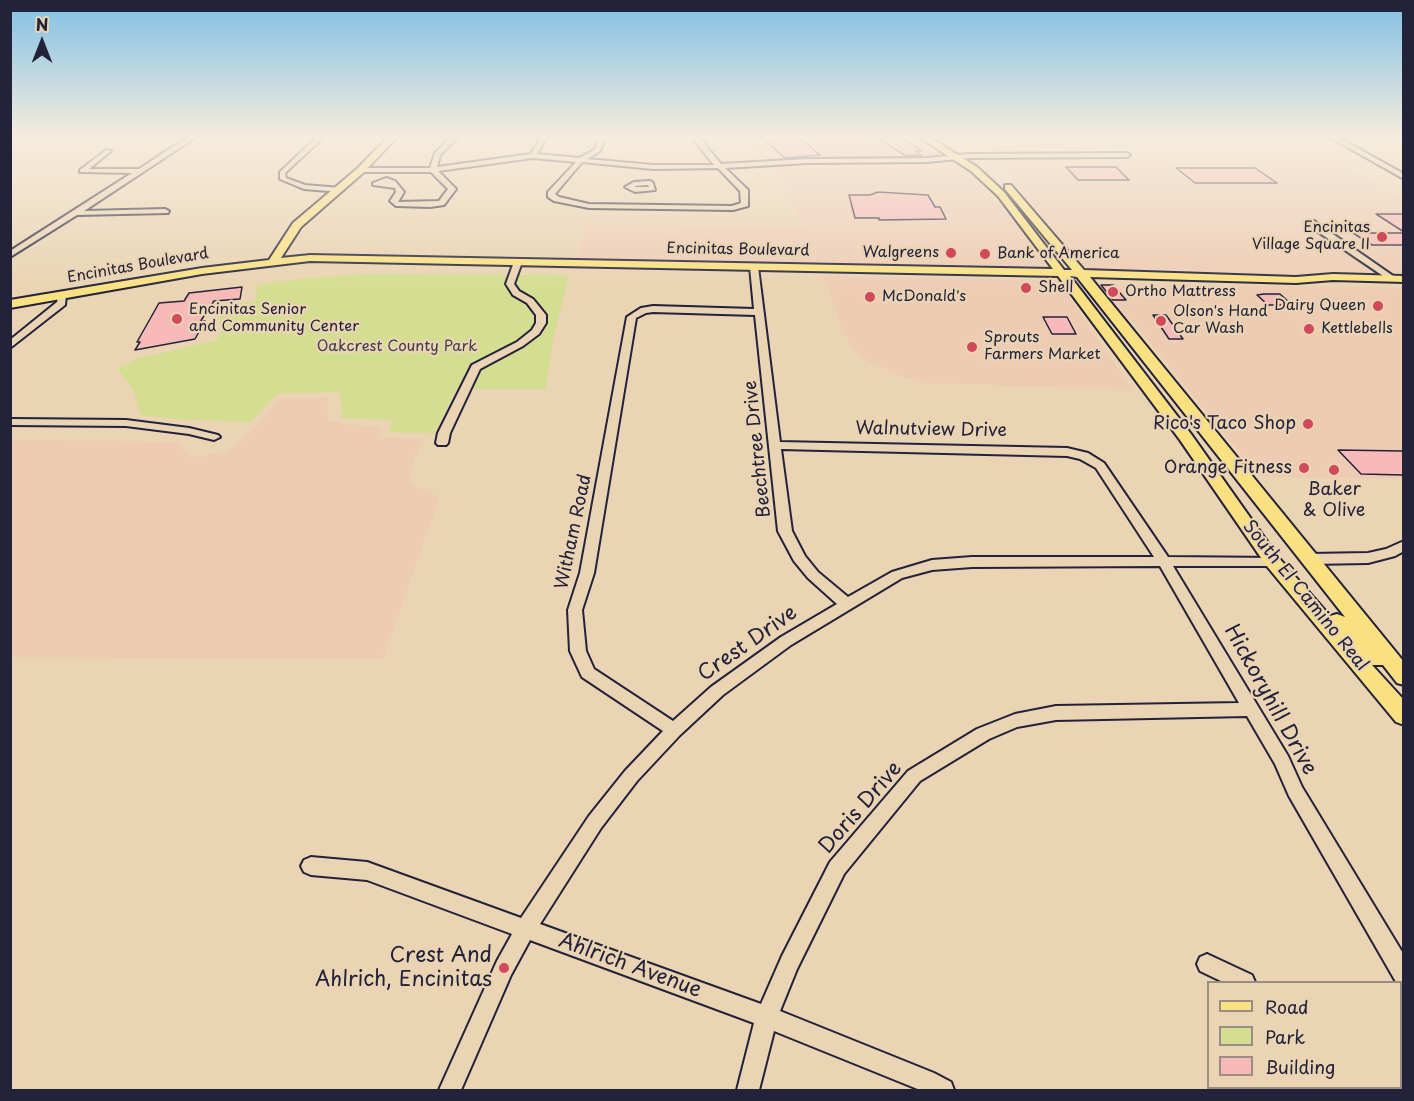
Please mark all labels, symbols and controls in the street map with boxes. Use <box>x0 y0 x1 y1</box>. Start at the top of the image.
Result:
north arrow <box>12 12 72 72</box>
text: N <box>36 12 48 36</box>
place label: Encinitas Village Square II <box>1252 219 1370 254</box>
marker: Encinitas Village Square II <box>1375 230 1389 244</box>
street label: Encinitas Boulevard <box>666 240 810 260</box>
place label: Walgreens <box>863 244 939 262</box>
street label: Encinitas Boulevard <box>66 245 210 287</box>
place label: Bank of America <box>997 245 1119 263</box>
marker: Walgreens <box>944 246 958 260</box>
marker: Bank of America <box>978 247 992 261</box>
place label: Shell <box>1038 279 1073 297</box>
marker: Shell <box>1019 281 1033 295</box>
place label: Ortho Mattress <box>1125 283 1236 301</box>
marker: Ortho Mattress <box>1106 285 1120 299</box>
place label: McDonald's <box>882 288 966 306</box>
marker: McDonald's <box>863 290 877 304</box>
place label: Dairy Queen <box>1274 297 1366 315</box>
marker: Dairy Queen <box>1371 299 1385 313</box>
place label: Encinitas Senior and Community Center <box>189 301 359 336</box>
place label: Olson's Hand Car Wash <box>1173 303 1268 338</box>
marker: Encinitas Senior and Community Center <box>170 312 184 326</box>
marker: Olson's Hand Car Wash <box>1154 314 1168 328</box>
place label: Kettlebells <box>1321 320 1393 338</box>
marker: Kettlebells <box>1302 322 1316 336</box>
place label: Sprouts Farmers Market <box>984 329 1101 364</box>
park label: Oakcrest County Park <box>317 338 477 356</box>
marker: Sprouts Farmers Market <box>965 340 979 354</box>
street label: Beechtree Drive <box>740 379 776 519</box>
place label: Rico's Taco Shop <box>1153 413 1296 435</box>
marker: Rico's Taco Shop <box>1301 417 1315 431</box>
street label: Walnutview Drive <box>855 418 1007 442</box>
place label: Orange Fitness <box>1164 457 1292 479</box>
marker: Orange Fitness <box>1297 461 1311 475</box>
marker: Baker & Olive <box>1327 463 1341 477</box>
street label: Witham Road <box>551 472 597 592</box>
place label: Baker & Olive <box>1303 479 1365 522</box>
street label: South El Camino Real <box>1238 516 1372 676</box>
street label: Crest Drive <box>694 601 802 687</box>
street label: Hickoryhill Drive <box>1218 621 1322 779</box>
street label: Doris Drive <box>814 757 908 859</box>
street label: Ahlrich Avenue <box>555 929 705 1003</box>
place label: Crest And Ahlrich, Encinitas <box>315 943 492 993</box>
marker: Crest And Ahlrich, Encinitas <box>497 961 511 975</box>
legend <box>1207 981 1402 1089</box>
text: Road <box>1265 993 1309 1020</box>
text: Park <box>1265 1023 1305 1050</box>
text: Building <box>1265 1053 1335 1080</box>

